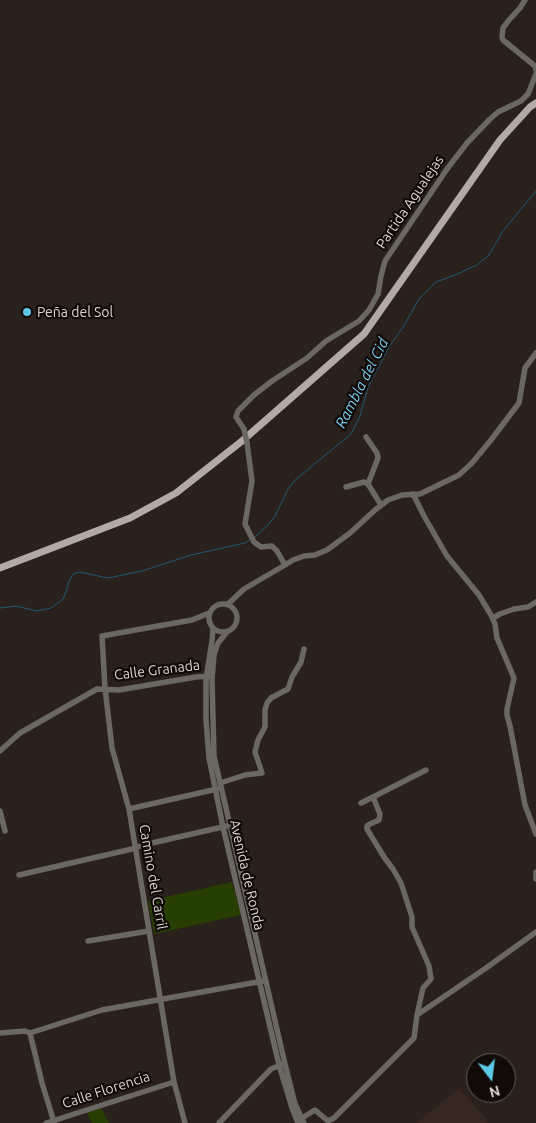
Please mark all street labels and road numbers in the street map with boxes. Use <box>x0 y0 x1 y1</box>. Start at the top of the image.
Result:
street label: Partida Agualejas <box>373 152 447 252</box>
street label: Calle Granada <box>113 656 201 684</box>
street label: Avenida de Ronda <box>226 818 268 932</box>
street label: Camino del Carril <box>135 823 171 931</box>
street label: Calle Florencia <box>60 1068 152 1112</box>

